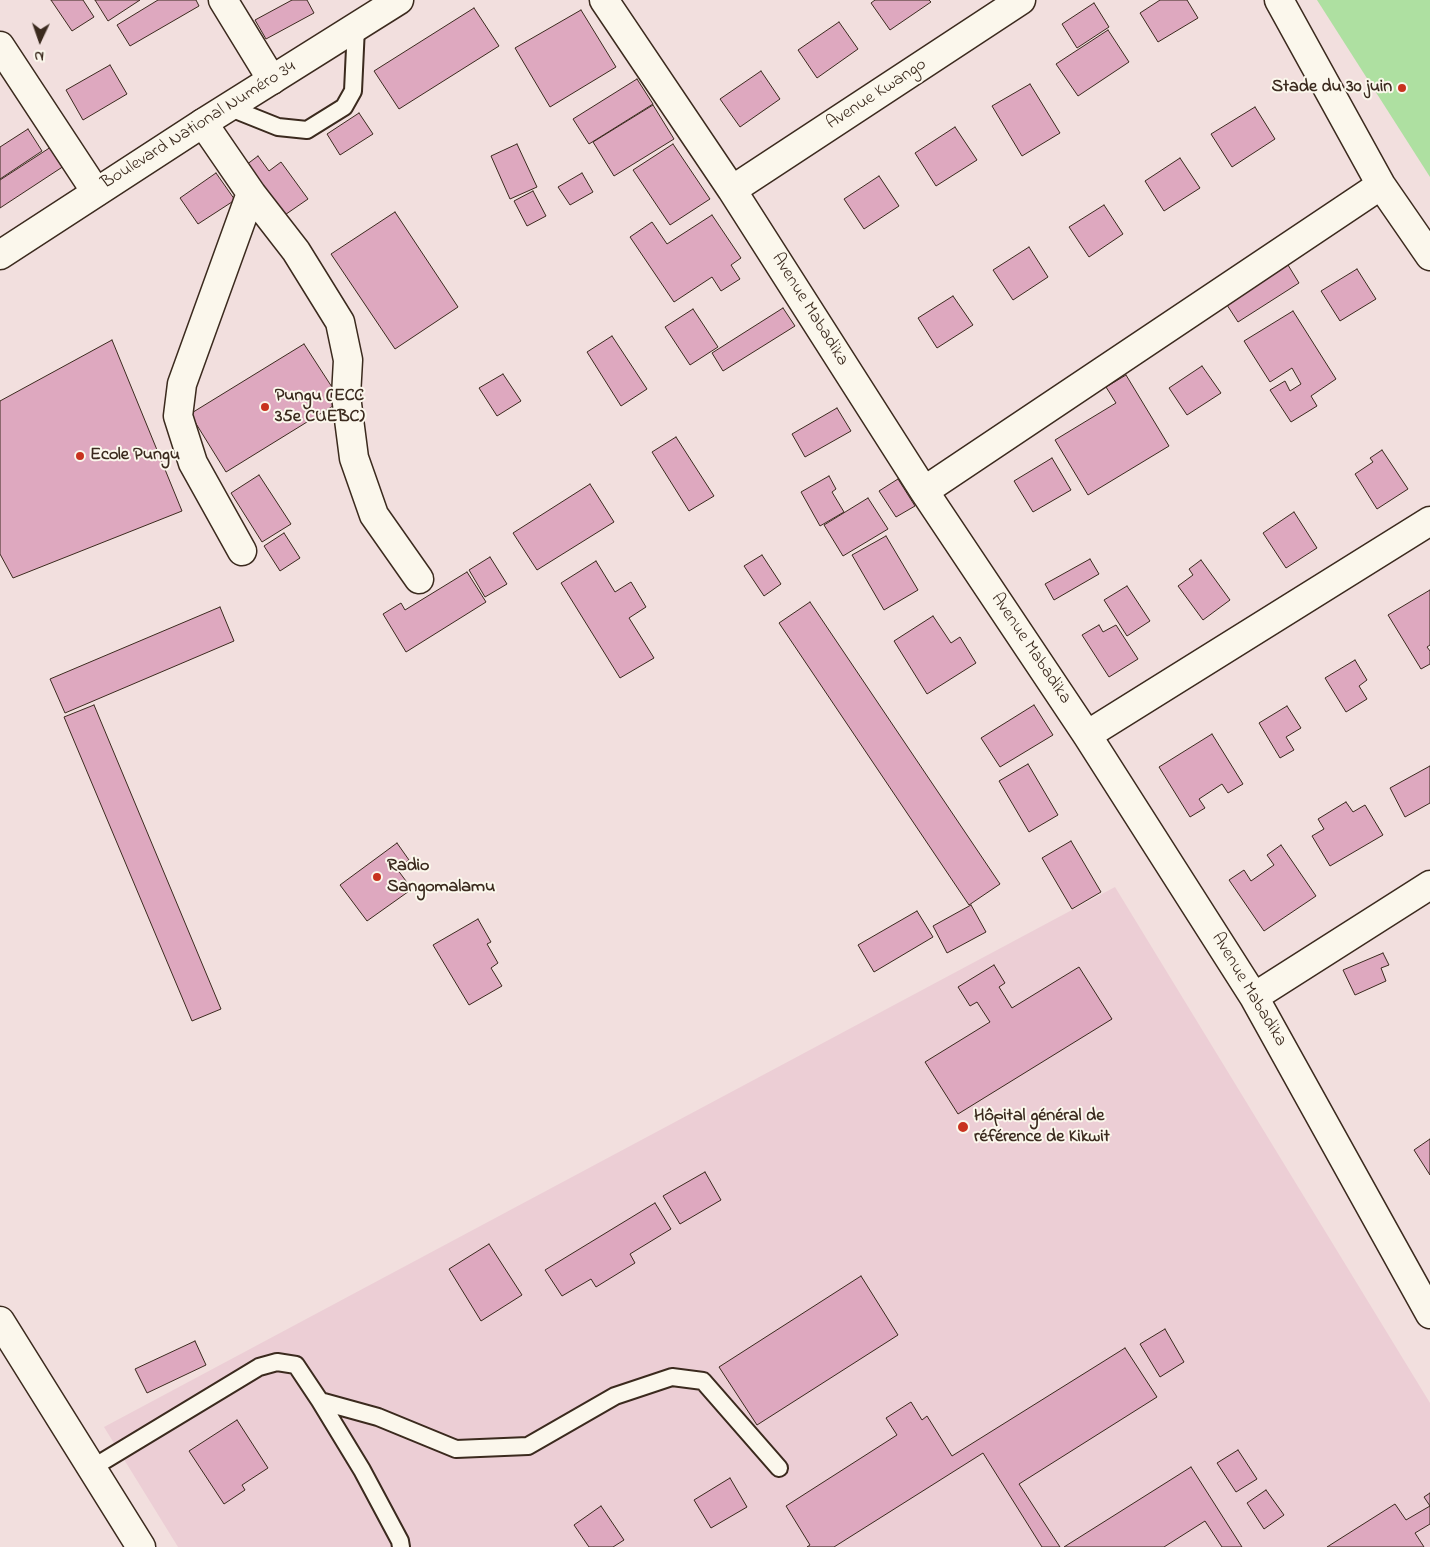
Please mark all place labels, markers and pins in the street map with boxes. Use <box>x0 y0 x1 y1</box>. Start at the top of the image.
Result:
place label: Stade du 30 juin <box>1271 77 1392 99</box>
marker: Stade du 30 juin <box>1396 82 1408 94</box>
place label: Pungu (ECC 35e CUEBC) <box>275 386 365 428</box>
marker: Pungu (ECC 35e CUEBC) <box>259 401 271 413</box>
place label: Ecole Pungu <box>90 445 180 467</box>
marker: Ecole Pungu <box>74 450 86 462</box>
place label: Radio Sangomalamu <box>387 856 495 899</box>
marker: Radio Sangomalamu <box>371 871 383 883</box>
place label: Hôpital général de référence de Kikwit <box>974 1106 1110 1148</box>
marker: Hôpital général de référence de Kikwit <box>956 1120 970 1134</box>

